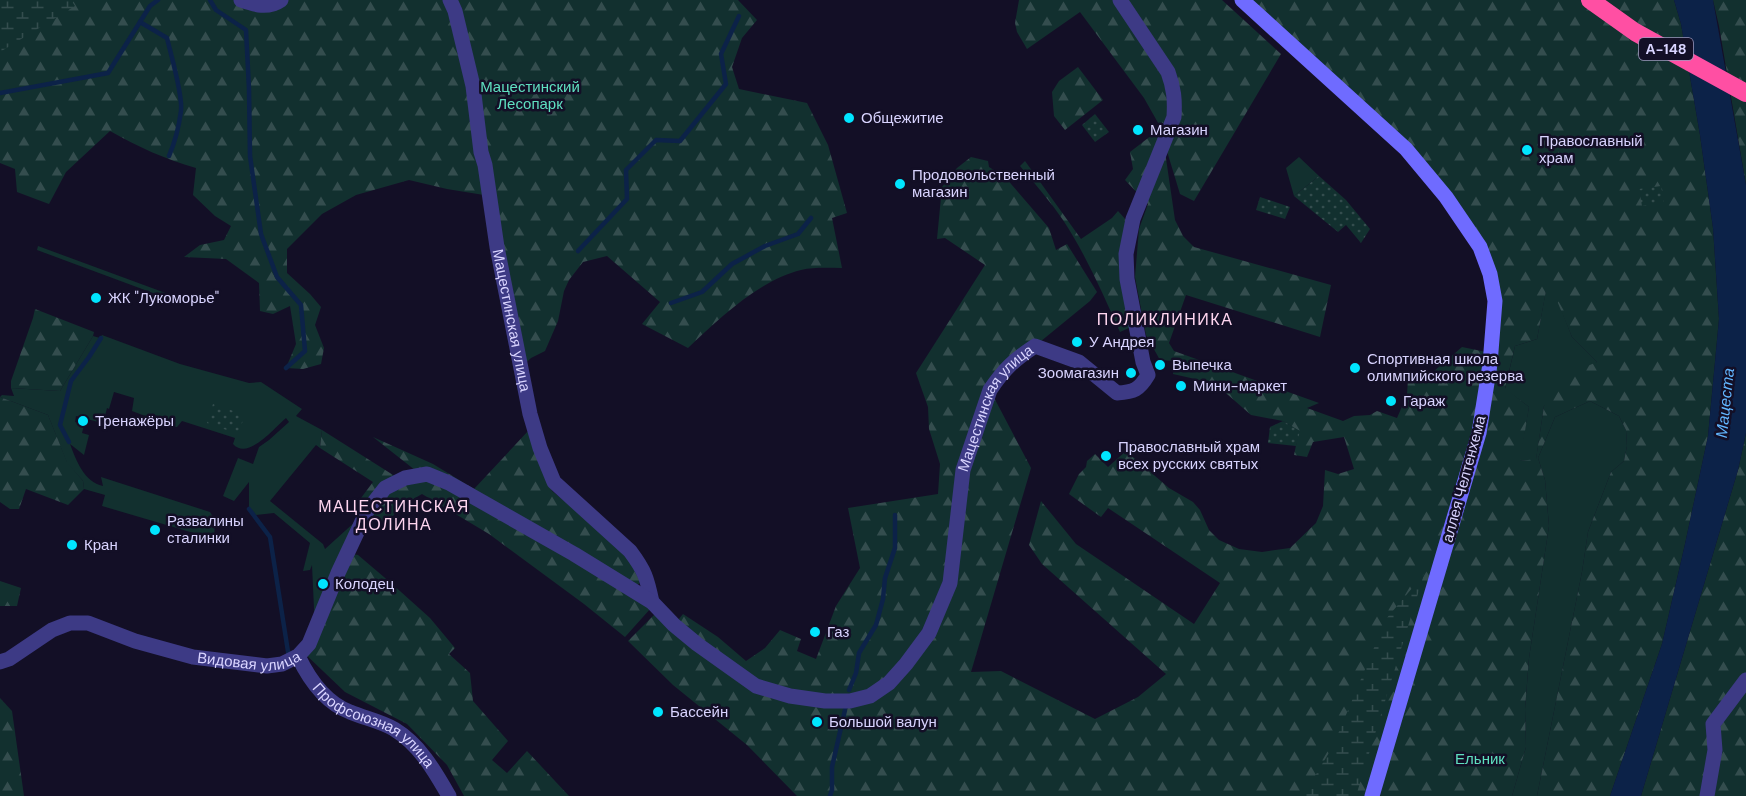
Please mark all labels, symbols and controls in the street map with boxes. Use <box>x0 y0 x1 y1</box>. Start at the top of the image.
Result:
road number: А-148 <box>1639 38 1693 60</box>
park label: Мацестинский Лесопарк <box>480 77 580 114</box>
place label: Общежитие <box>861 108 944 128</box>
marker: Общежитие <box>842 111 856 125</box>
place label: Магазин <box>1150 120 1208 140</box>
marker: Магазин <box>1131 123 1145 137</box>
place label: Православный храм <box>1539 131 1643 168</box>
marker: Православный храм <box>1520 143 1534 157</box>
place label: Продовольственный магазин <box>912 165 1055 202</box>
marker: Продовольственный магазин <box>893 177 907 191</box>
street label: Мацестинская улица <box>488 247 535 394</box>
place label: ЖК "Лукоморье" <box>108 288 219 308</box>
marker: ЖК "Лукоморье" <box>89 291 103 305</box>
district label: ПОЛИКЛИНИКА <box>1097 309 1233 330</box>
place label: У Андрея <box>1089 332 1154 352</box>
marker: У Андрея <box>1070 335 1084 349</box>
street label: Мацестинская улица <box>953 340 1038 474</box>
place label: Спортивная школа олимпийского резерва <box>1367 349 1524 386</box>
place label: Выпечка <box>1172 355 1232 375</box>
marker: Выпечка <box>1153 358 1167 372</box>
marker: Спортивная школа олимпийского резерва <box>1348 361 1362 375</box>
place label: Зоомагазин <box>1038 363 1119 383</box>
marker: Зоомагазин <box>1124 366 1138 380</box>
water label: Мацеста <box>1711 367 1739 439</box>
place label: Мини-маркет <box>1193 376 1287 396</box>
marker: Мини-маркет <box>1174 379 1188 393</box>
place label: Гараж <box>1403 391 1445 411</box>
marker: Гараж <box>1384 394 1398 408</box>
place label: Тренажёры <box>95 411 174 431</box>
street label: аллея Челтенхема <box>1437 413 1491 545</box>
marker: Тренажёры <box>76 414 90 428</box>
place label: Православный храм всех русских святых <box>1118 437 1260 474</box>
marker: Православный храм всех русских святых <box>1099 449 1113 463</box>
district label: МАЦЕСТИНСКАЯ ДОЛИНА <box>318 496 470 535</box>
place label: Развалины сталинки <box>167 511 244 548</box>
marker: Развалины сталинки <box>148 523 162 537</box>
place label: Кран <box>84 535 118 555</box>
marker: Кран <box>65 538 79 552</box>
place label: Колодец <box>335 574 395 594</box>
marker: Колодец <box>316 577 330 591</box>
place label: Газ <box>827 622 849 642</box>
marker: Газ <box>808 625 822 639</box>
street label: Видовая улица <box>196 646 305 676</box>
street label: Профсоюзная улица <box>308 679 439 772</box>
place label: Бассейн <box>670 702 728 722</box>
marker: Бассейн <box>651 705 665 719</box>
place label: Большой валун <box>829 712 937 732</box>
marker: Большой валун <box>810 715 824 729</box>
park label: Ельник <box>1455 749 1505 769</box>

